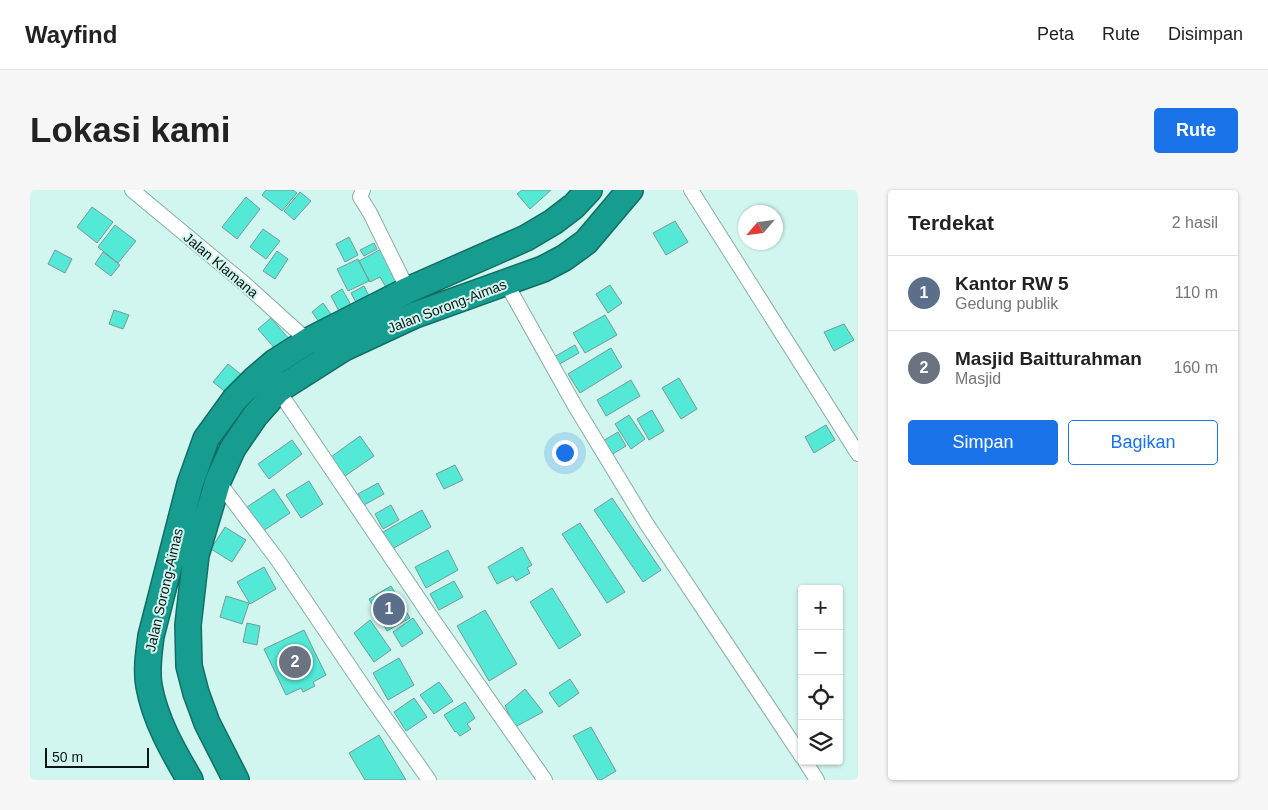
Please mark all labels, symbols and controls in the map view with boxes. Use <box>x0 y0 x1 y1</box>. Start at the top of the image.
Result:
text: Wayfind <box>25 21 117 48</box>
text: Peta <box>1037 24 1074 44</box>
text: Rute <box>1102 24 1140 44</box>
text: Disimpan <box>1168 24 1243 44</box>
button: Rute <box>1154 108 1238 153</box>
text: Lokasi kami <box>30 110 230 149</box>
north arrow <box>738 205 783 250</box>
text: Terdekat <box>908 211 994 234</box>
text: 2 hasil <box>1172 214 1218 231</box>
street label: Jalan Klamana <box>180 229 262 301</box>
text: Kantor RW 5 <box>955 273 1069 294</box>
street label: Jalan Sorong-Aimas <box>385 276 509 336</box>
text: 1 <box>920 284 928 301</box>
text: 110 m <box>1175 284 1218 301</box>
text: Gedung publik <box>955 295 1058 312</box>
text: Masjid Baitturahman <box>955 348 1142 369</box>
text: 2 <box>920 359 928 376</box>
text: 160 m <box>1174 359 1218 376</box>
text: Masjid <box>955 370 1001 387</box>
button: Simpan <box>908 420 1058 465</box>
button: Bagikan <box>1068 420 1218 465</box>
your location <box>552 440 578 466</box>
street label: Jalan Sorong-Aimas <box>142 527 186 653</box>
map controls <box>798 585 843 765</box>
button: + <box>798 585 843 630</box>
pin: 1 <box>373 590 405 628</box>
button: − <box>798 630 843 675</box>
pin: 2 <box>279 643 311 681</box>
button: locate <box>798 675 843 720</box>
button: layers <box>798 720 843 765</box>
scale bar <box>45 745 149 768</box>
text: 50 m <box>52 749 83 765</box>

